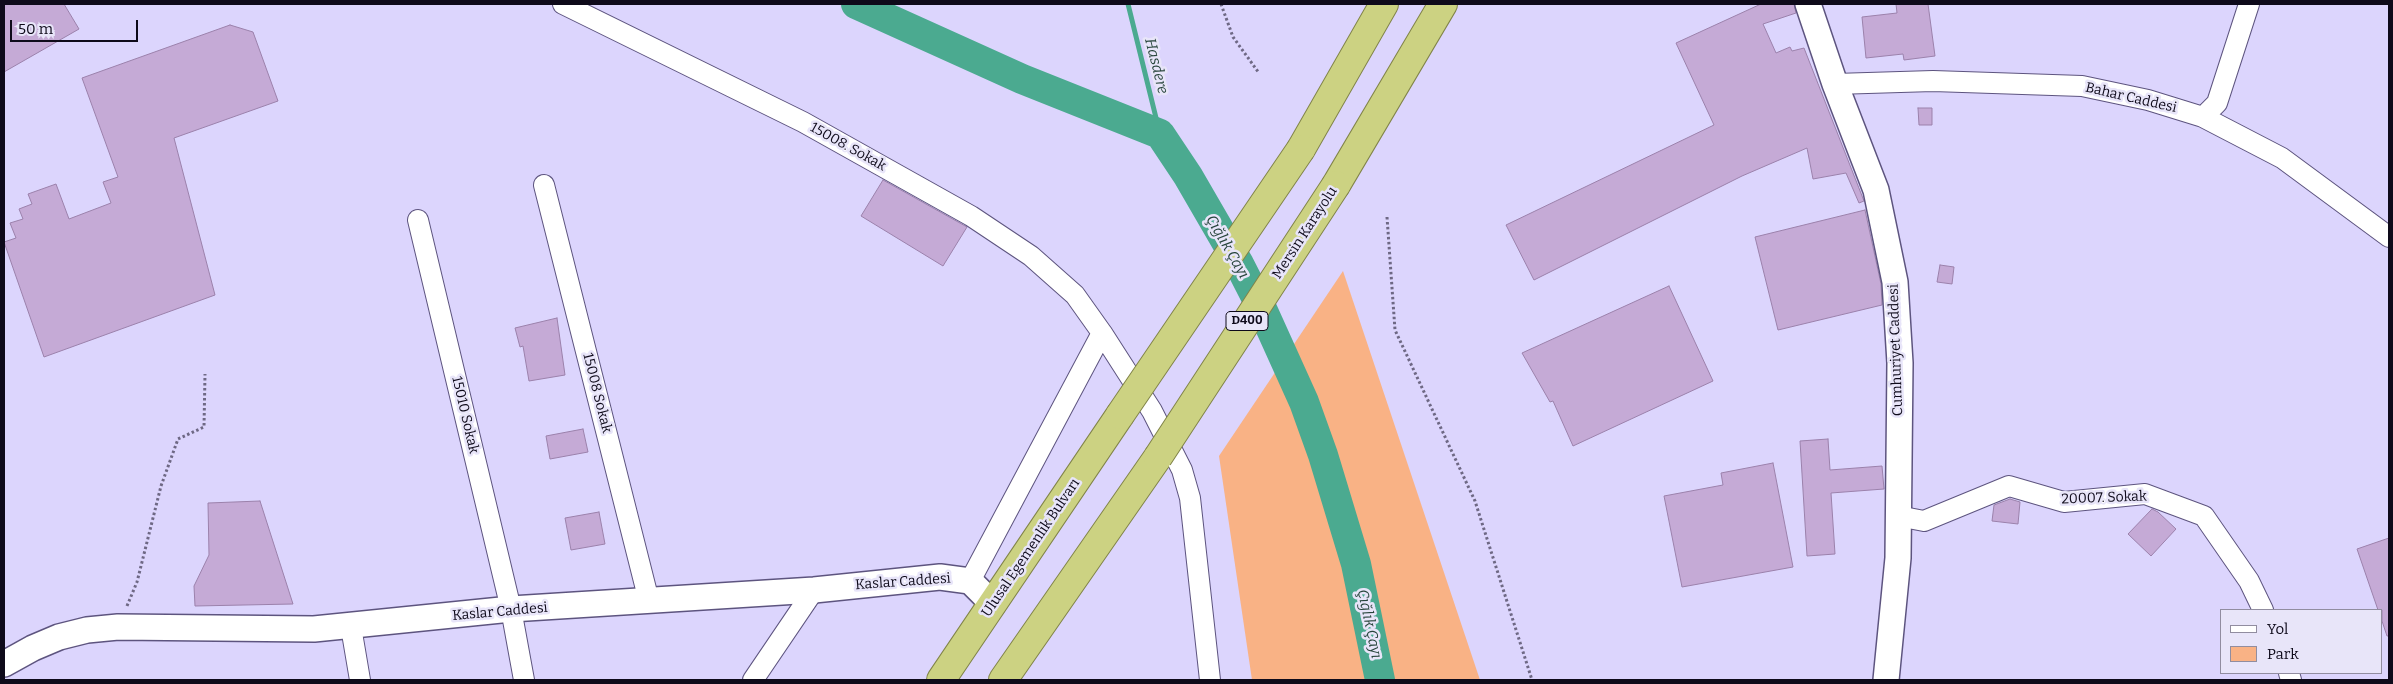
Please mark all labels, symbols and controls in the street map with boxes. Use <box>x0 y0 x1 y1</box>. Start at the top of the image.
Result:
scale bar <box>12 10 140 42</box>
text: 50 m <box>18 20 53 38</box>
water label: Hasdere <box>1140 36 1172 96</box>
street label: Bahar Caddesi <box>2084 79 2178 117</box>
street label: 15008. Sokak <box>807 119 889 175</box>
street label: Mersin Karayolu <box>1269 184 1341 282</box>
water label: Çığlık Çayı <box>1202 212 1252 282</box>
street label: Cumhuriyet Caddesi <box>1885 284 1907 416</box>
road number: D400 <box>1226 312 1268 331</box>
street label: 15008 Sokak <box>579 351 615 435</box>
street label: 15010 Sokak <box>448 375 482 455</box>
street label: Ulusal Egemenlik Bulvarı <box>978 476 1084 620</box>
street label: 20007. Sokak <box>2061 488 2147 508</box>
street label: Kaslar Caddesi <box>855 570 951 594</box>
water label: Çığlık Çayı <box>1353 588 1385 660</box>
street label: Kaslar Caddesi <box>452 599 548 625</box>
legend <box>2220 609 2383 674</box>
text: Yol <box>2267 620 2288 638</box>
text: Park <box>2267 645 2299 663</box>

